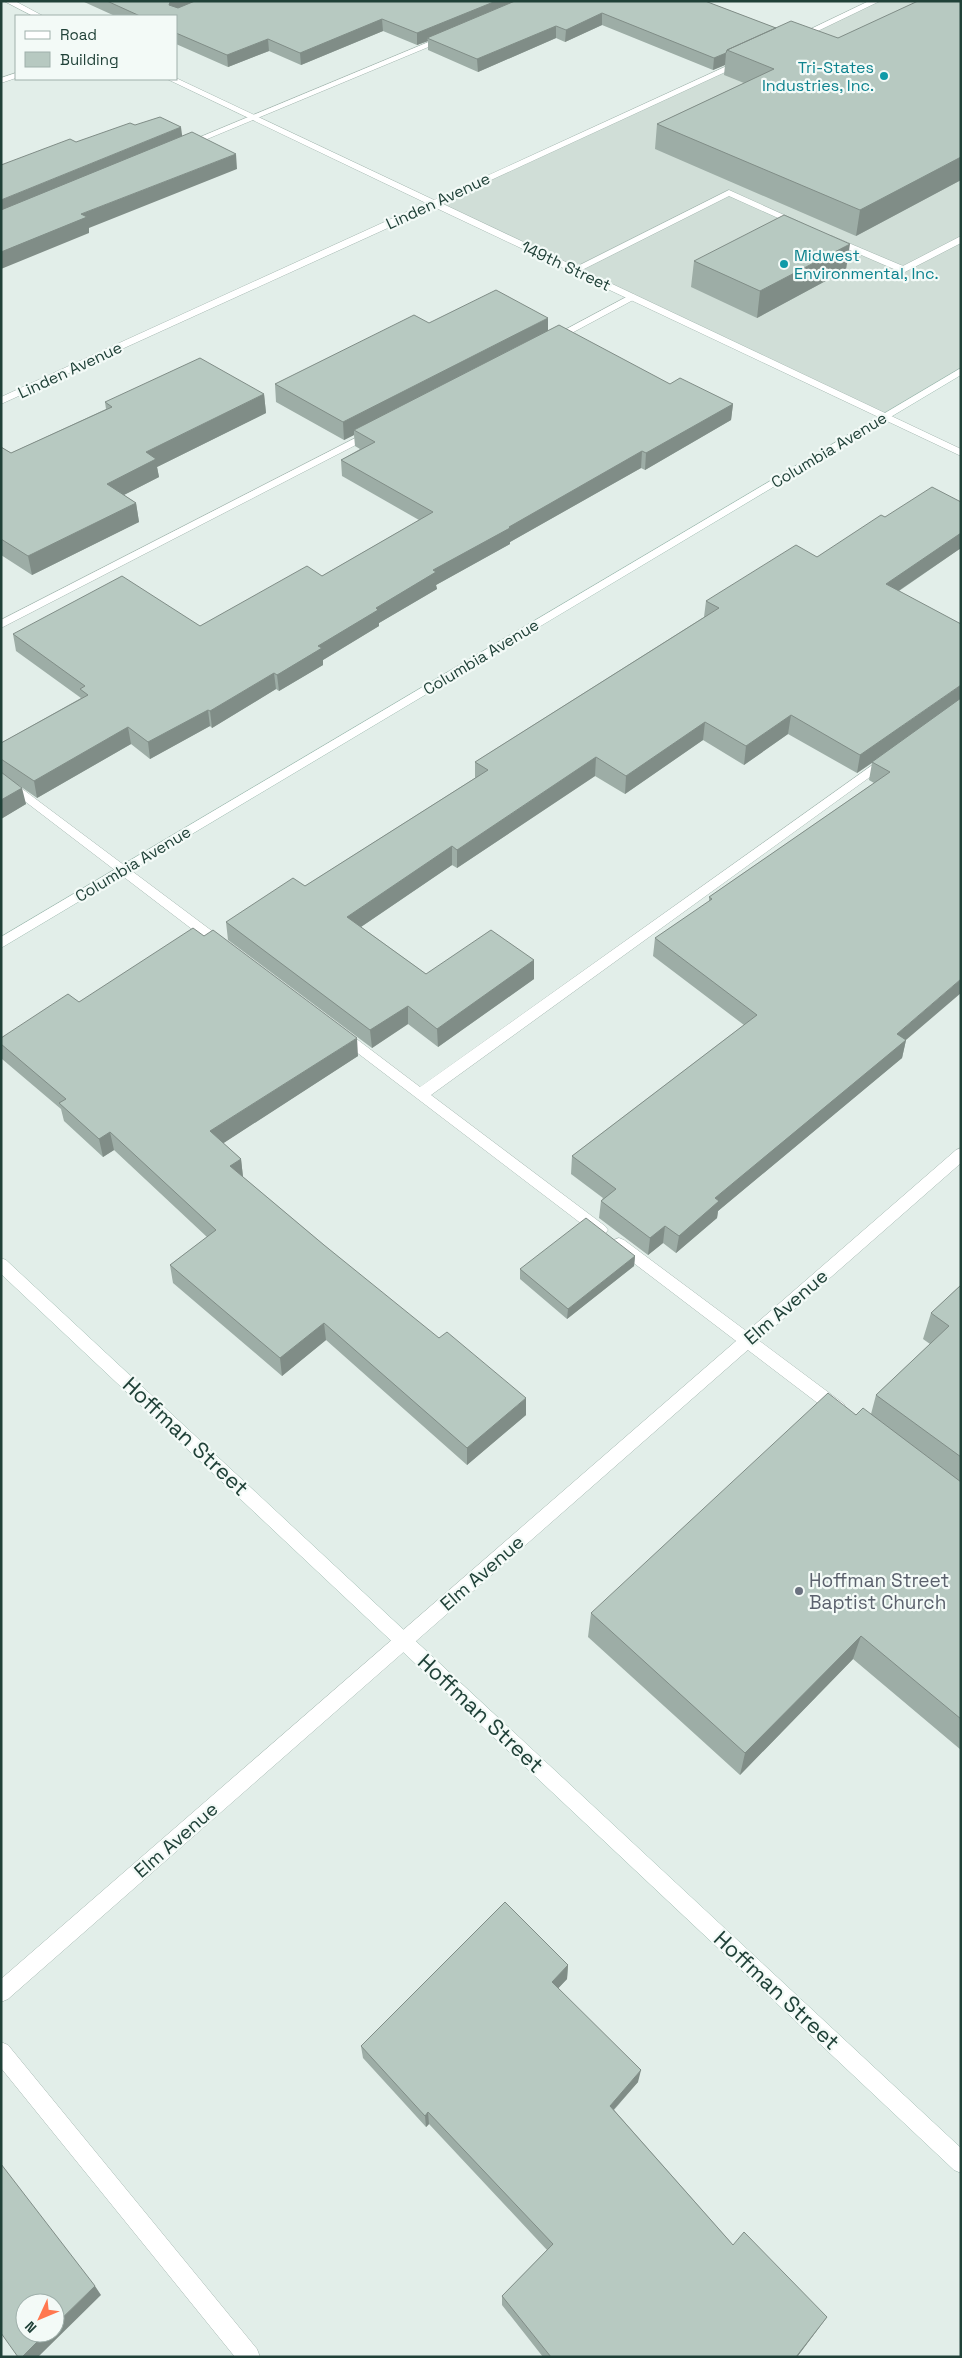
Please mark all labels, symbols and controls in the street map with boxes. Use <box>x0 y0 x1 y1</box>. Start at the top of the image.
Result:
legend <box>15 15 178 80</box>
text: Road <box>60 25 97 44</box>
text: Building <box>60 50 119 69</box>
place label: Tri-States Industries, Inc. <box>762 57 874 96</box>
marker: Tri-States Industries, Inc. <box>878 70 890 82</box>
street label: Linden Avenue <box>383 168 493 234</box>
street label: 149th Street <box>518 236 614 296</box>
place label: Midwest Environmental, Inc. <box>794 245 939 284</box>
marker: Midwest Environmental, Inc. <box>778 258 790 270</box>
street label: Linden Avenue <box>15 337 125 403</box>
street label: Columbia Avenue <box>767 407 891 493</box>
street label: Columbia Avenue <box>419 614 543 700</box>
street label: Columbia Avenue <box>71 821 195 907</box>
street label: Elm Avenue <box>739 1264 833 1350</box>
street label: Hoffman Street <box>117 1370 255 1502</box>
street label: Elm Avenue <box>435 1530 529 1616</box>
place label: Hoffman Street Baptist Church <box>809 1568 949 1615</box>
marker: Hoffman Street Baptist Church <box>793 1585 805 1597</box>
street label: Hoffman Street <box>412 1647 550 1779</box>
street label: Elm Avenue <box>129 1797 223 1883</box>
street label: Hoffman Street <box>708 1924 846 2056</box>
north arrow <box>15 2293 65 2343</box>
text: N <box>21 2317 40 2337</box>

